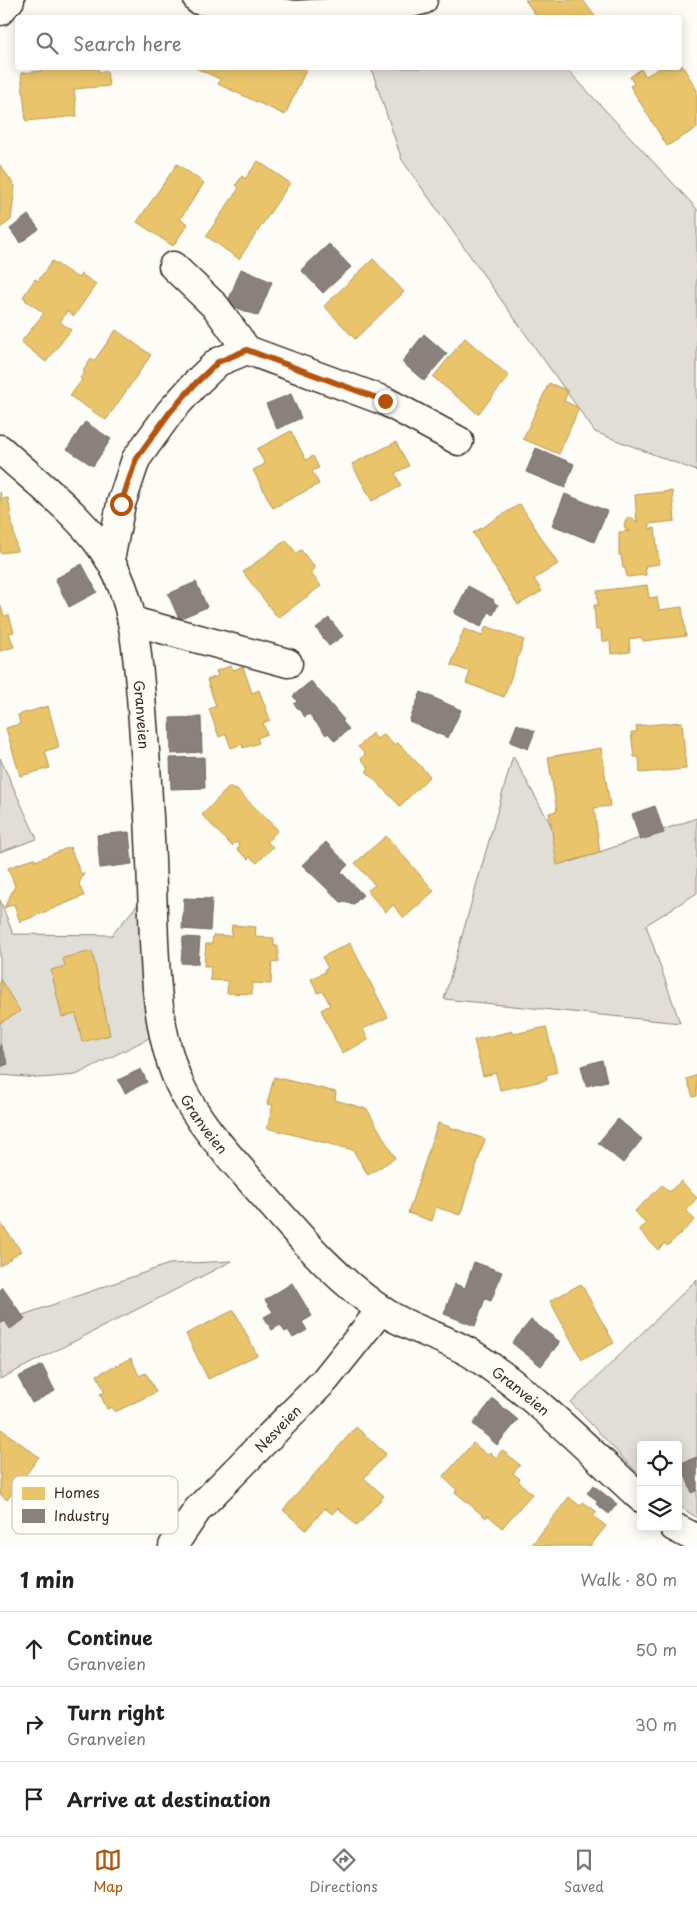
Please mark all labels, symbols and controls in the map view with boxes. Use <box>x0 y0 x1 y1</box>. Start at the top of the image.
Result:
search box <box>15 15 682 70</box>
icon: search <box>33 29 61 57</box>
text: Search here <box>73 29 182 57</box>
route end <box>374 390 397 413</box>
route start <box>110 493 133 516</box>
street label: Granveien <box>129 679 155 750</box>
street label: Granveien <box>176 1090 233 1158</box>
street label: Granveien <box>488 1361 555 1420</box>
street label: Nesveien <box>249 1400 306 1457</box>
map controls <box>637 1441 682 1531</box>
button: locate <box>637 1441 682 1486</box>
legend <box>12 1476 178 1534</box>
text: Homes <box>54 1482 100 1503</box>
button: layers <box>637 1486 682 1531</box>
text: Industry <box>54 1505 109 1526</box>
text: 1 min <box>20 1563 74 1595</box>
text: Walk · 80 m <box>580 1567 677 1591</box>
text: Continue <box>67 1623 153 1651</box>
icon: ahead <box>20 1635 48 1663</box>
text: 50 m <box>636 1637 677 1661</box>
text: Granveien <box>67 1651 146 1675</box>
text: Turn right <box>67 1698 165 1726</box>
icon: right <box>20 1710 48 1738</box>
text: 30 m <box>635 1712 677 1736</box>
text: Granveien <box>67 1726 146 1750</box>
icon: arrive <box>20 1785 48 1813</box>
text: Arrive at destination <box>67 1785 271 1813</box>
tab: Map <box>93 1846 123 1897</box>
tab: Directions <box>310 1846 378 1897</box>
tab: Saved <box>564 1846 604 1897</box>

